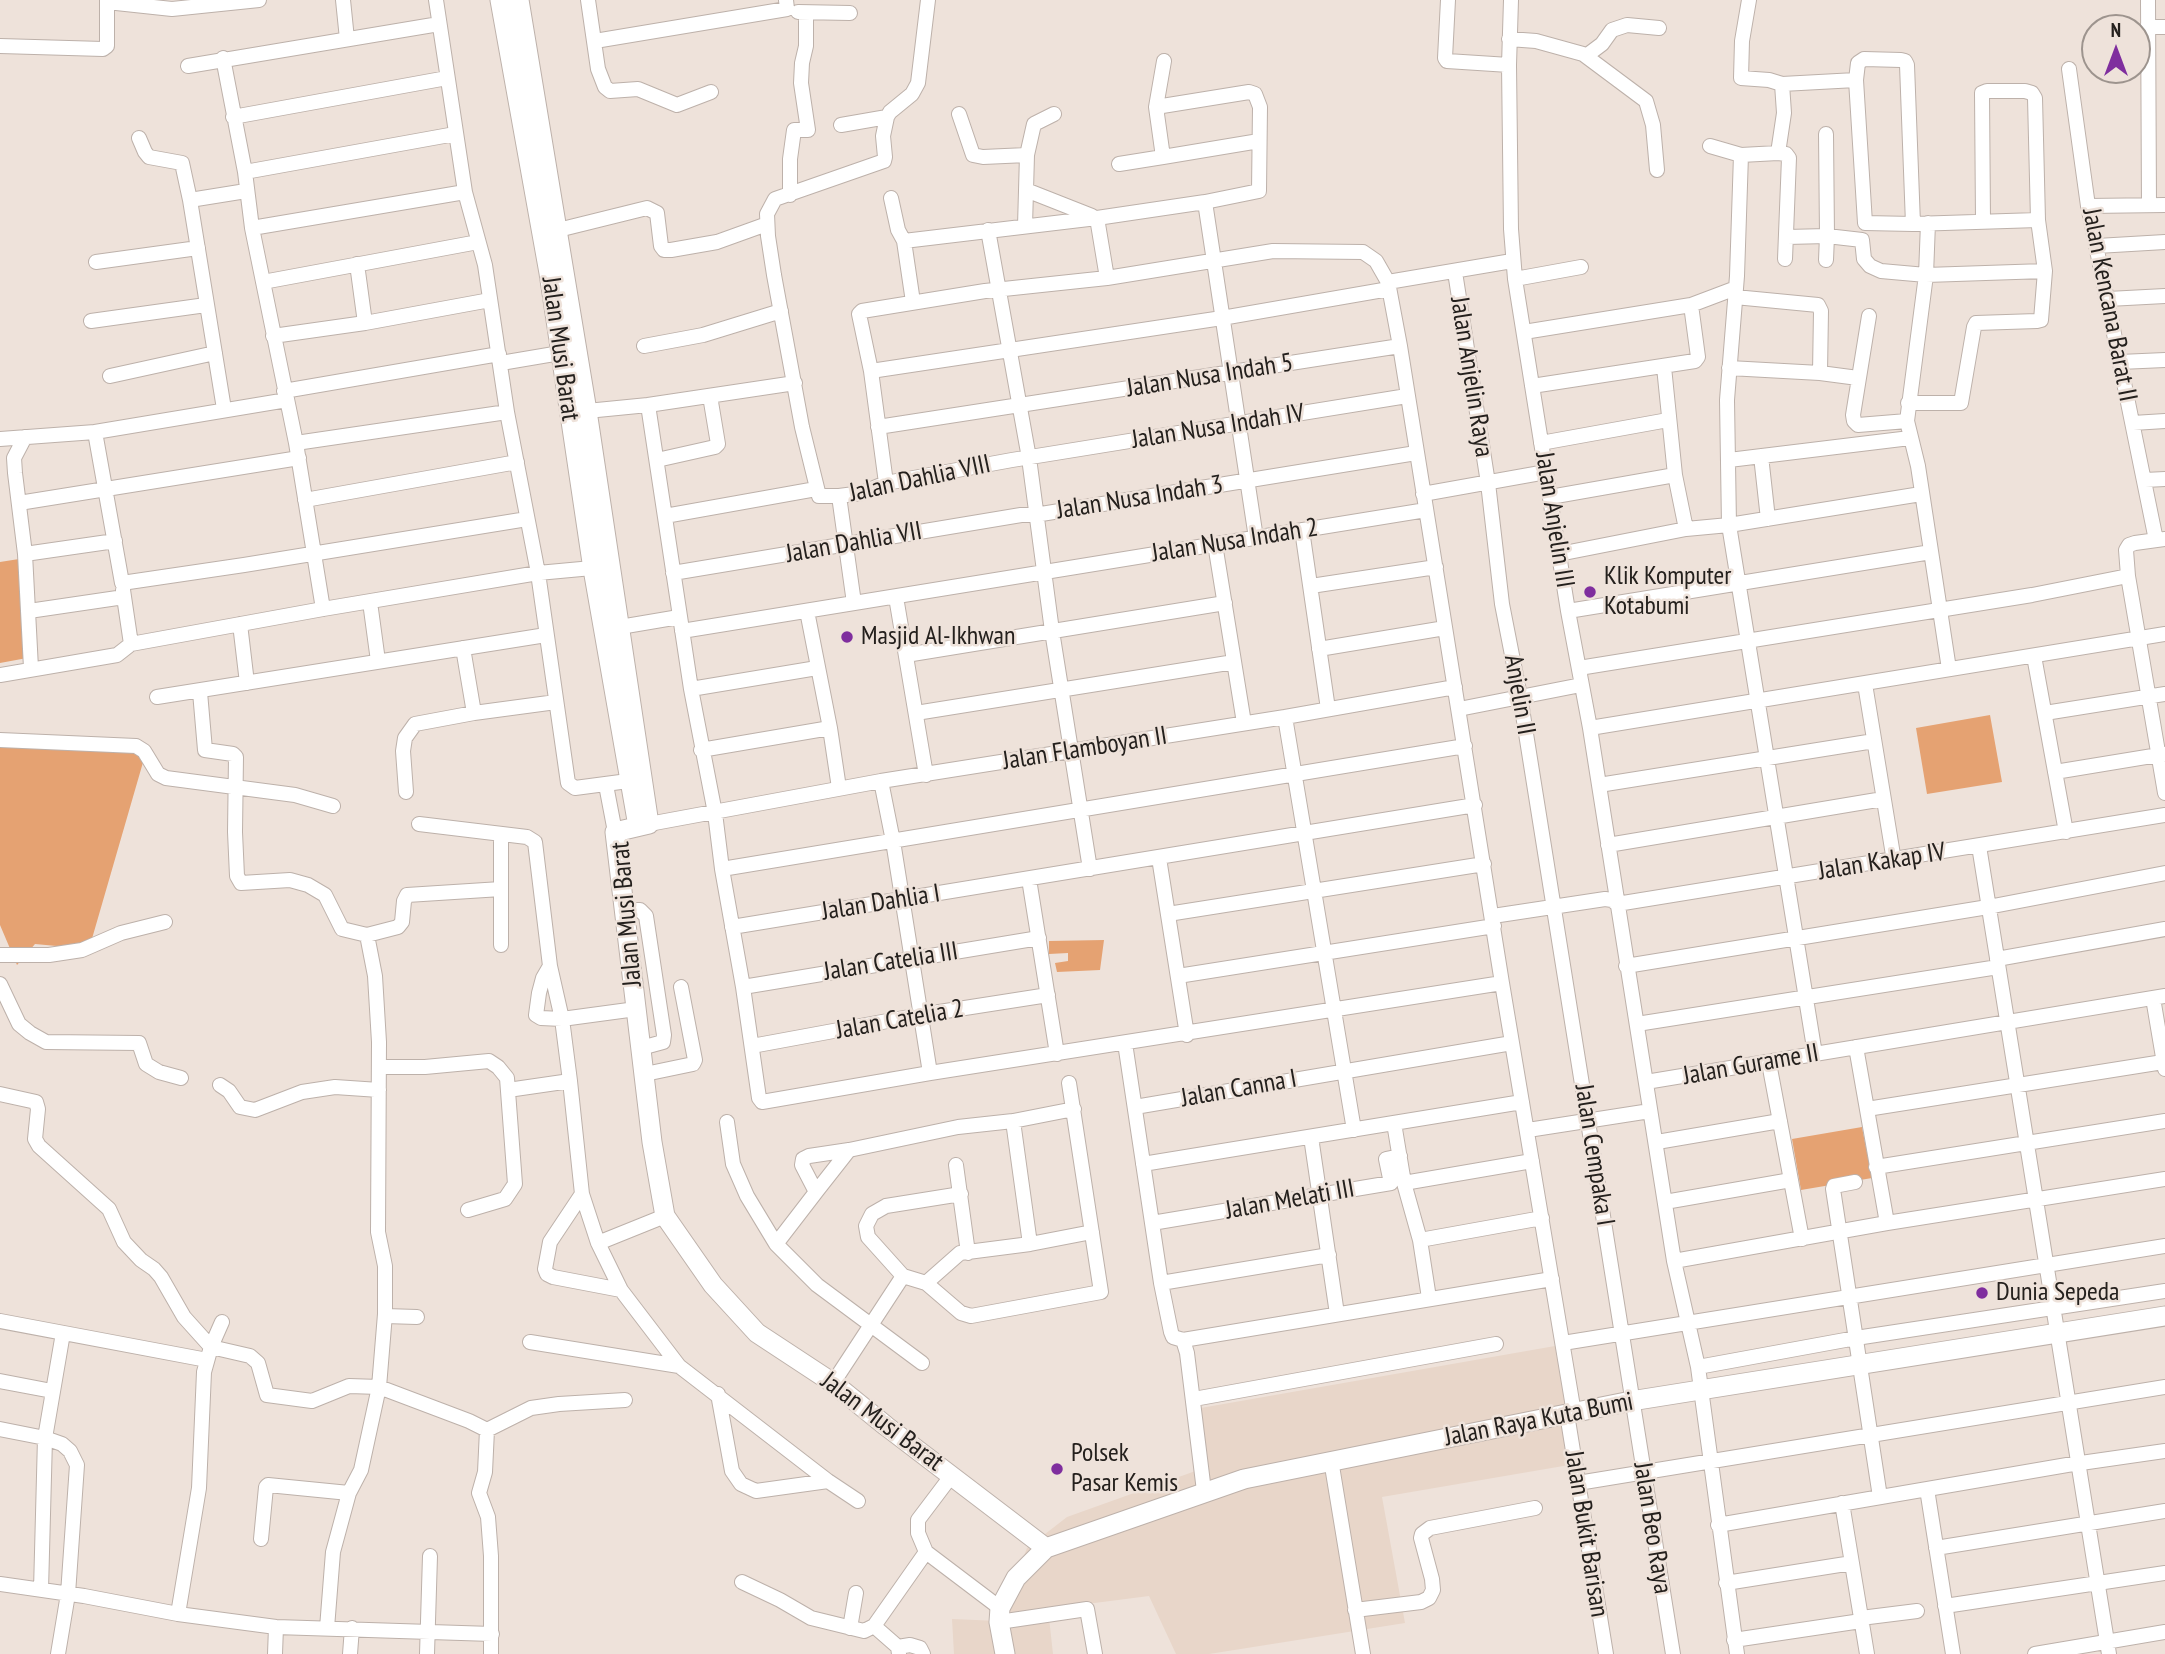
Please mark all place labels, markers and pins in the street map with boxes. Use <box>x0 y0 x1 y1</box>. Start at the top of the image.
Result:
place label: Klik Komputer Kotabumi <box>1604 561 1731 622</box>
marker: Klik Komputer Kotabumi <box>1582 584 1598 600</box>
place label: Masjid Al-Ikhwan <box>861 621 1015 653</box>
marker: Masjid Al-Ikhwan <box>839 629 855 645</box>
place label: Dunia Sepeda <box>1996 1277 2119 1309</box>
marker: Dunia Sepeda <box>1974 1285 1990 1301</box>
place label: Polsek Pasar Kemis <box>1071 1438 1178 1500</box>
marker: Polsek Pasar Kemis <box>1049 1461 1065 1477</box>

